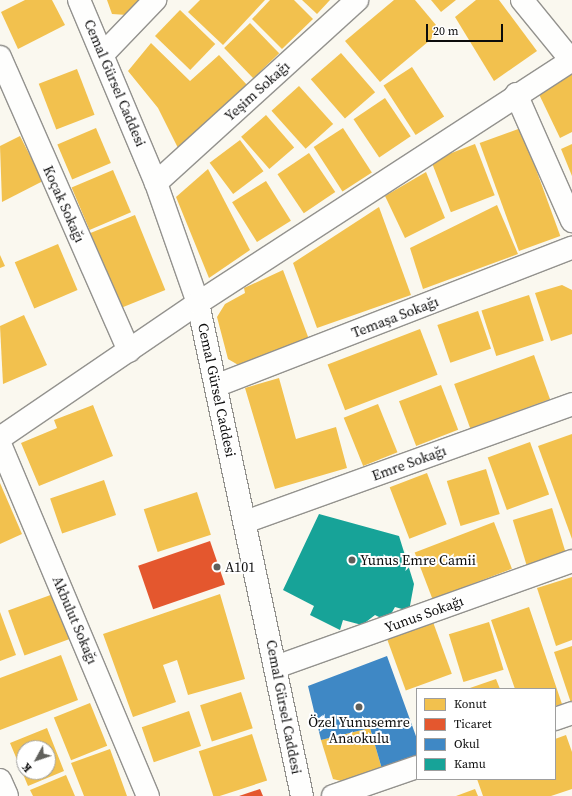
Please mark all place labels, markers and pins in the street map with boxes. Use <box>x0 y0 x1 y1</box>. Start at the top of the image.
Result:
place label: Yunus Emre Camii <box>360 552 476 568</box>
marker: Yunus Emre Camii <box>347 555 357 565</box>
place label: A101 <box>225 559 255 575</box>
marker: A101 <box>212 562 222 572</box>
marker: Özel Yunusemre Anaokulu <box>354 702 364 712</box>
place label: Özel Yunusemre Anaokulu <box>308 714 410 746</box>

